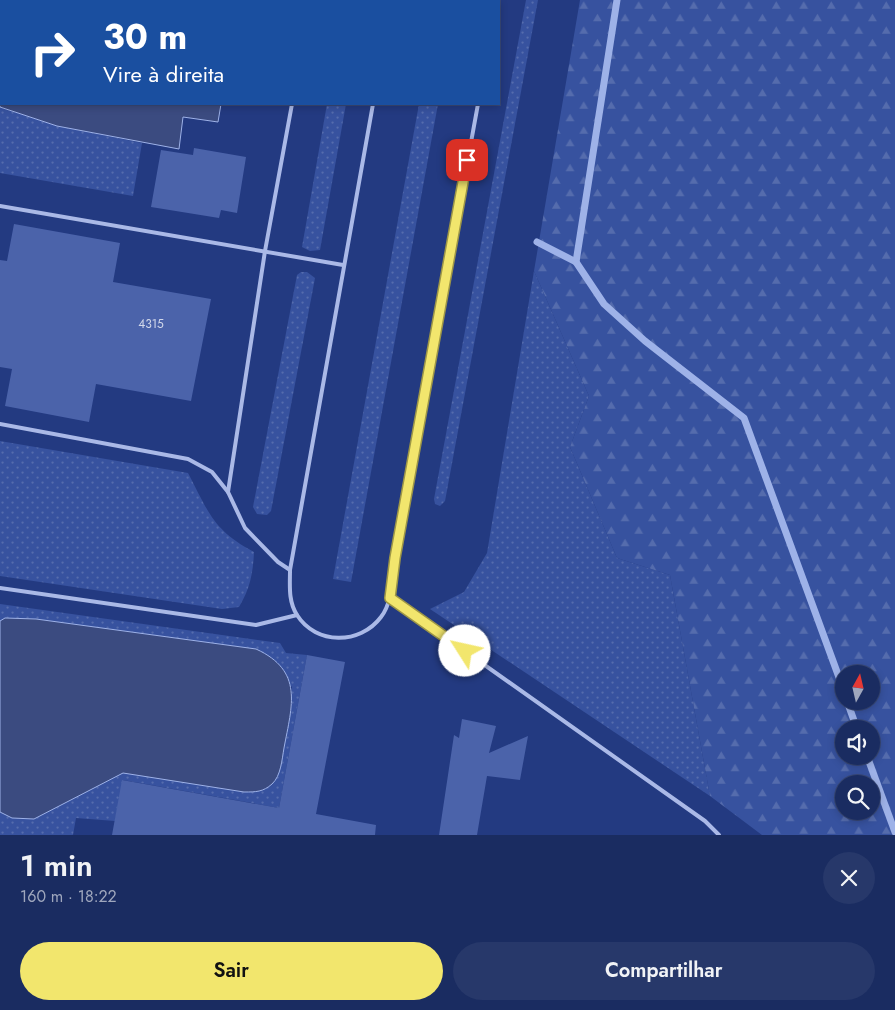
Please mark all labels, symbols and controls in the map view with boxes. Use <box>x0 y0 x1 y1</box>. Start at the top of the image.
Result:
text: 30 m <box>103 12 187 62</box>
icon: right <box>20 20 85 85</box>
text: Vire à direita <box>103 58 224 90</box>
pin <box>446 139 488 181</box>
icon: arrive <box>453 146 481 174</box>
house number: 4315 <box>138 315 164 333</box>
position arrow <box>438 624 490 676</box>
north arrow <box>835 665 880 710</box>
map controls <box>835 665 880 820</box>
button: sound <box>835 720 880 765</box>
button: search <box>835 775 880 820</box>
text: 1 min <box>20 844 93 887</box>
button: close <box>823 852 875 904</box>
text: 160 m · 18:22 <box>20 885 117 908</box>
button: Sair <box>20 942 443 1000</box>
button: Compartilhar <box>453 942 875 1000</box>

